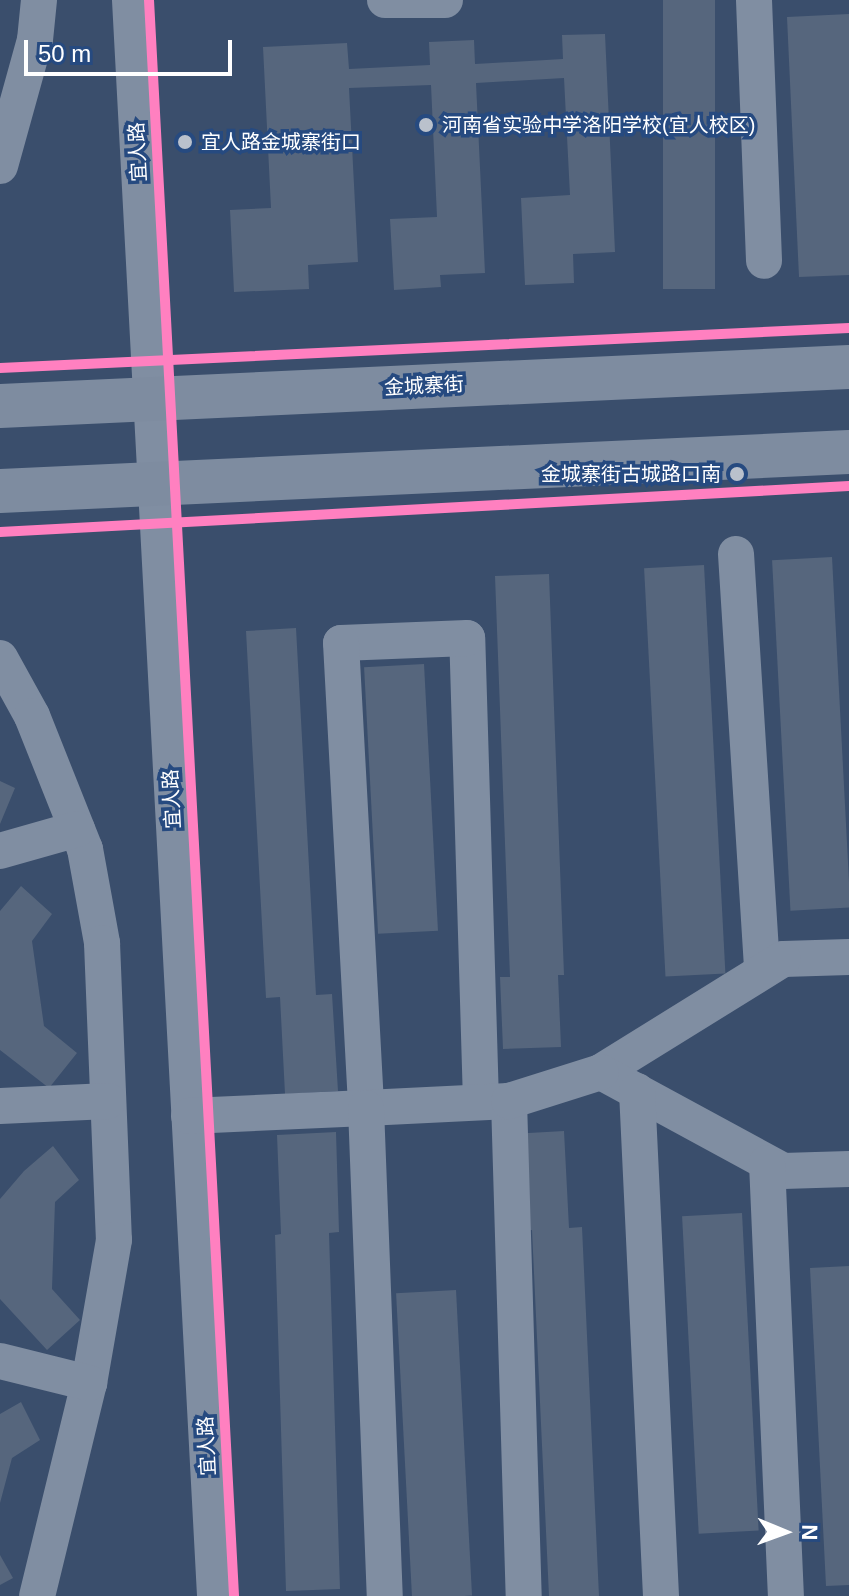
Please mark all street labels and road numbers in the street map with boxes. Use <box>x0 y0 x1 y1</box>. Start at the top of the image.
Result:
street label: 宜人路 <box>124 121 152 183</box>
street label: 金城寨街 <box>383 372 465 400</box>
street label: 宜人路 <box>158 768 186 830</box>
street label: 宜人路 <box>193 1415 221 1477</box>

